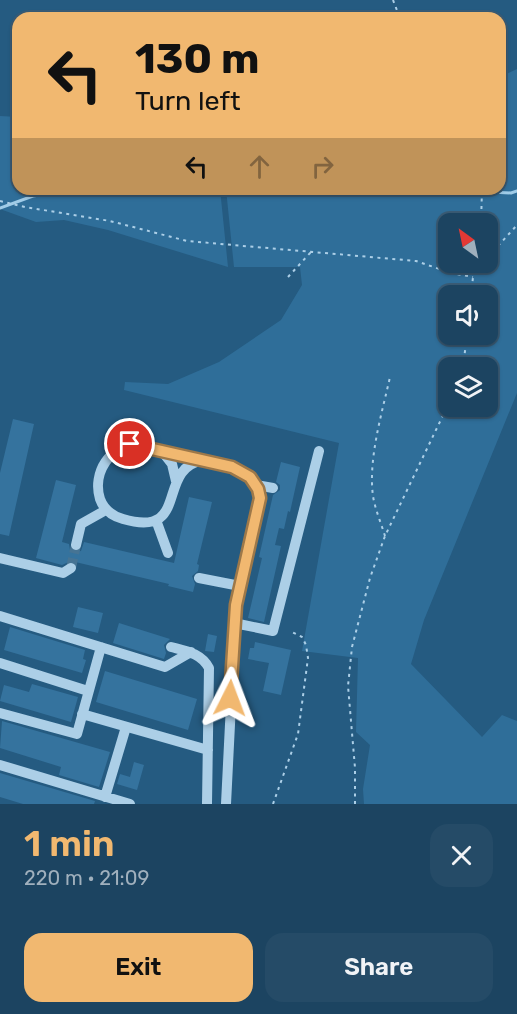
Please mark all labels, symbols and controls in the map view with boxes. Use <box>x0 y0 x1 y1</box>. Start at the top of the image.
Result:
text: 130 m <box>135 34 260 84</box>
icon: left <box>36 36 114 114</box>
text: Turn left <box>135 85 240 117</box>
icon: left <box>180 150 213 183</box>
icon: ahead <box>243 150 276 183</box>
icon: right <box>306 150 339 183</box>
north arrow <box>438 213 498 273</box>
map controls <box>438 213 498 417</box>
button: sound <box>438 285 498 345</box>
button: layers <box>438 357 498 417</box>
pin <box>104 418 155 469</box>
icon: arrive <box>113 427 146 460</box>
position arrow <box>198 666 262 730</box>
text: 1 min <box>24 822 115 865</box>
button: close <box>430 824 493 887</box>
text: 220 m · 21:09 <box>24 866 149 890</box>
button: Exit <box>24 933 253 1002</box>
button: Share <box>265 933 493 1002</box>

